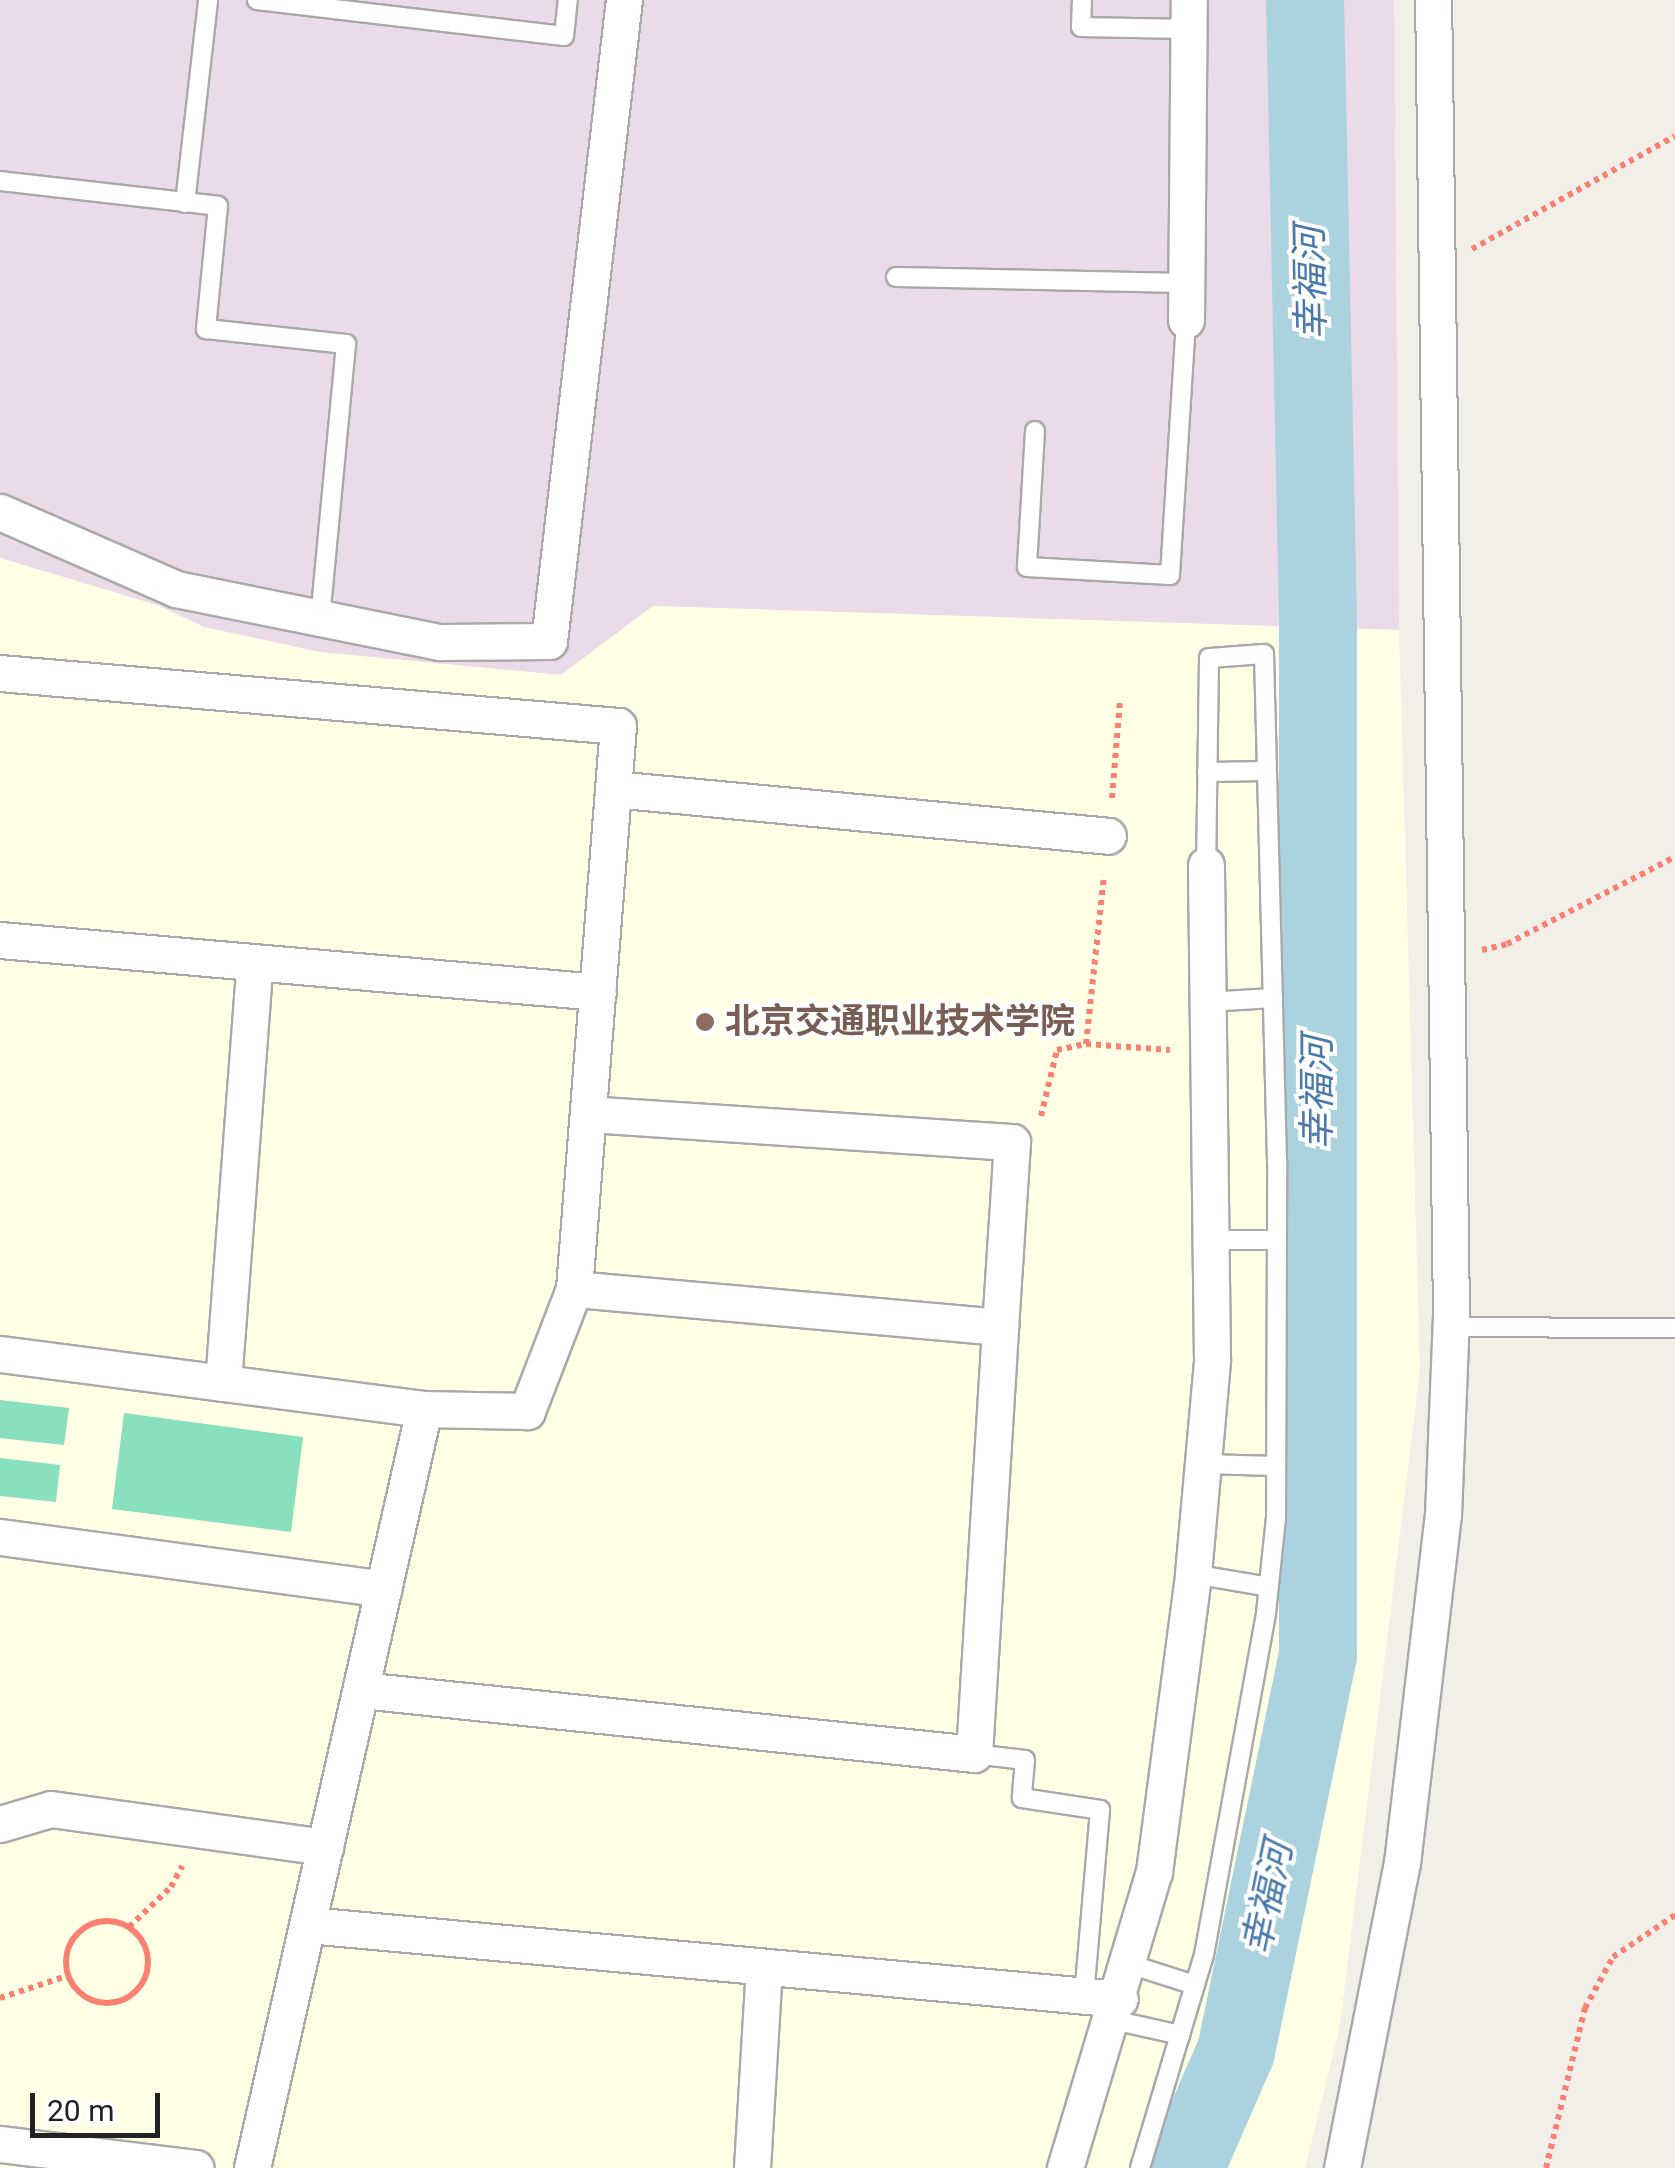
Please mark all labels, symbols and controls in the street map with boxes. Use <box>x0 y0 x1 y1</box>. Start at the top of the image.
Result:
water label: 幸福河 <box>1287 226 1335 340</box>
place label: 北京交通职业技术学院 <box>725 1001 1075 1043</box>
marker: 北京交通职业技术学院 <box>694 1011 716 1033</box>
water label: 幸福河 <box>1295 1036 1341 1150</box>
water label: 幸福河 <box>1234 1838 1302 1958</box>
scale bar <box>35 2073 165 2135</box>
text: 20 m <box>47 2093 114 2128</box>

